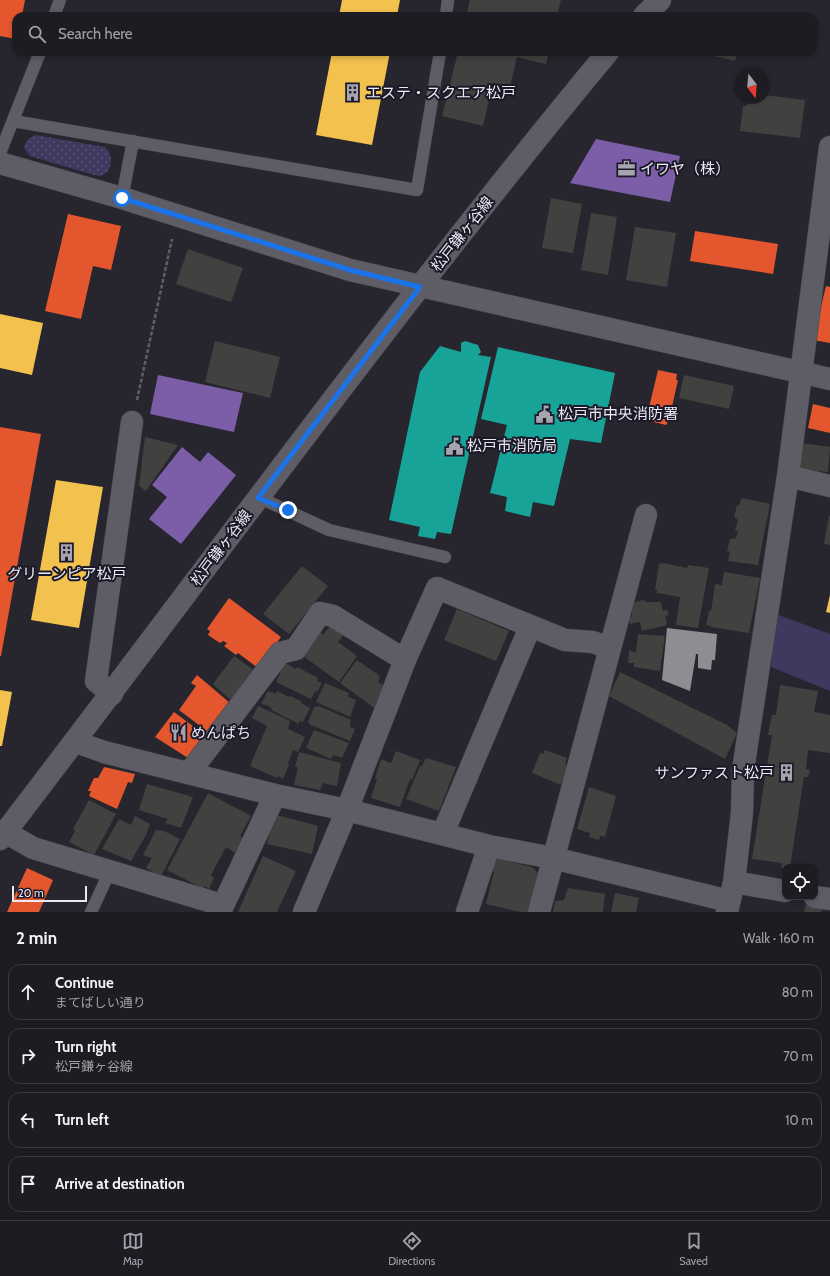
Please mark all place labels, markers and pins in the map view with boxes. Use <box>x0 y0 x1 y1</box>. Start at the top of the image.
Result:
building icon: エステ・スクエア松戸 <box>343 83 363 103</box>
place label: エステ・スクエア松戸 <box>366 84 516 102</box>
office icon: イワヤ（株） <box>617 159 637 179</box>
place label: イワヤ（株） <box>640 160 730 178</box>
public building icon: 松戸市中央消防署 <box>535 404 555 424</box>
place label: 松戸市中央消防署 <box>558 405 678 423</box>
public building icon: 松戸市消防局 <box>444 436 464 456</box>
place label: 松戸市消防局 <box>467 437 557 455</box>
building icon: グリーンピア松戸 <box>57 543 77 563</box>
place label: グリーンピア松戸 <box>7 565 127 583</box>
restaurant icon: めんぱち <box>168 723 188 743</box>
place label: めんぱち <box>191 724 251 742</box>
building icon: サンファスト松戸 <box>777 763 797 783</box>
place label: サンファスト松戸 <box>654 764 774 782</box>

